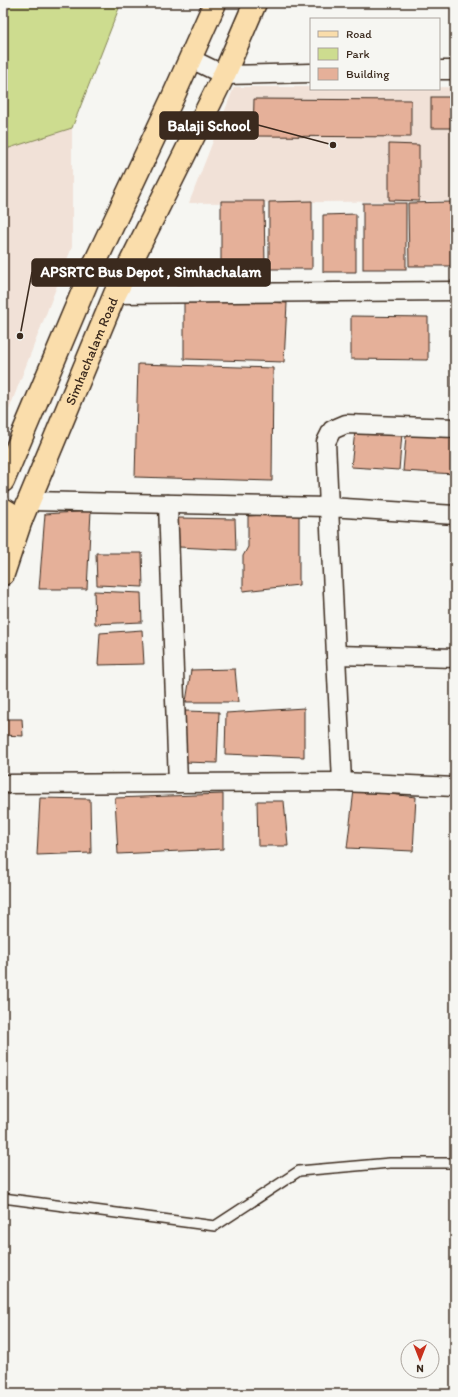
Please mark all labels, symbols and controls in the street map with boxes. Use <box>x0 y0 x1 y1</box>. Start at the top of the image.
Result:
legend <box>310 18 440 90</box>
text: Road <box>346 27 372 41</box>
text: Park <box>346 47 370 61</box>
text: Building <box>346 67 390 81</box>
callout: Balaji School <box>160 112 258 139</box>
text: Balaji School <box>167 117 251 136</box>
callout: APSRTC Bus Depot , Simhachalam <box>32 259 270 286</box>
text: APSRTC Bus Depot , Simhachalam <box>40 263 262 282</box>
street label: Simhachalam Road <box>62 294 122 408</box>
north arrow <box>400 1339 440 1379</box>
text: N <box>416 1362 424 1375</box>

